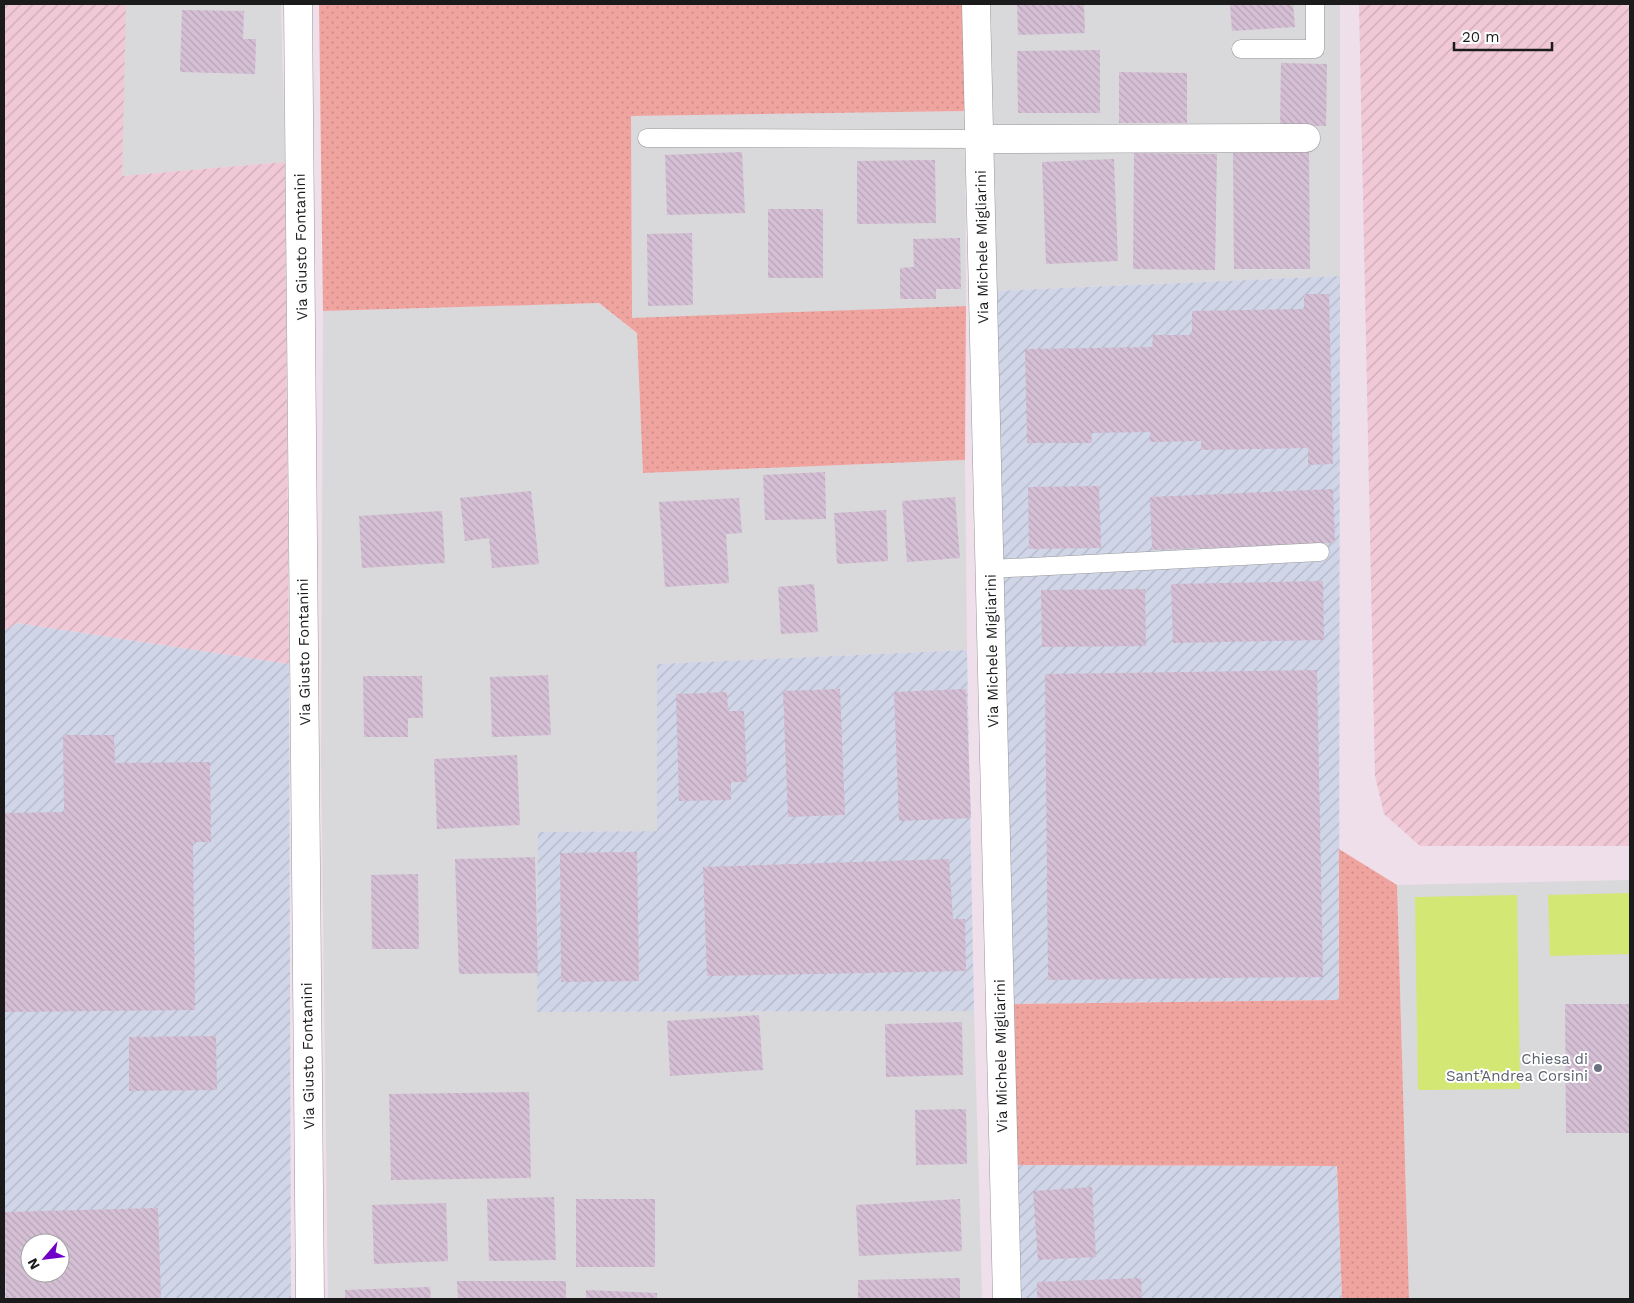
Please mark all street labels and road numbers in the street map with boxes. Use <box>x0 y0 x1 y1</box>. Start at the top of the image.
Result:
street label: Via Michele Migliarini <box>972 170 992 324</box>
street label: Via Giusto Fontanini <box>291 173 311 321</box>
street label: Via Michele Migliarini <box>982 574 1002 728</box>
street label: Via Giusto Fontanini <box>294 578 314 726</box>
street label: Via Michele Migliarini <box>991 979 1011 1133</box>
street label: Via Giusto Fontanini <box>298 982 318 1130</box>

